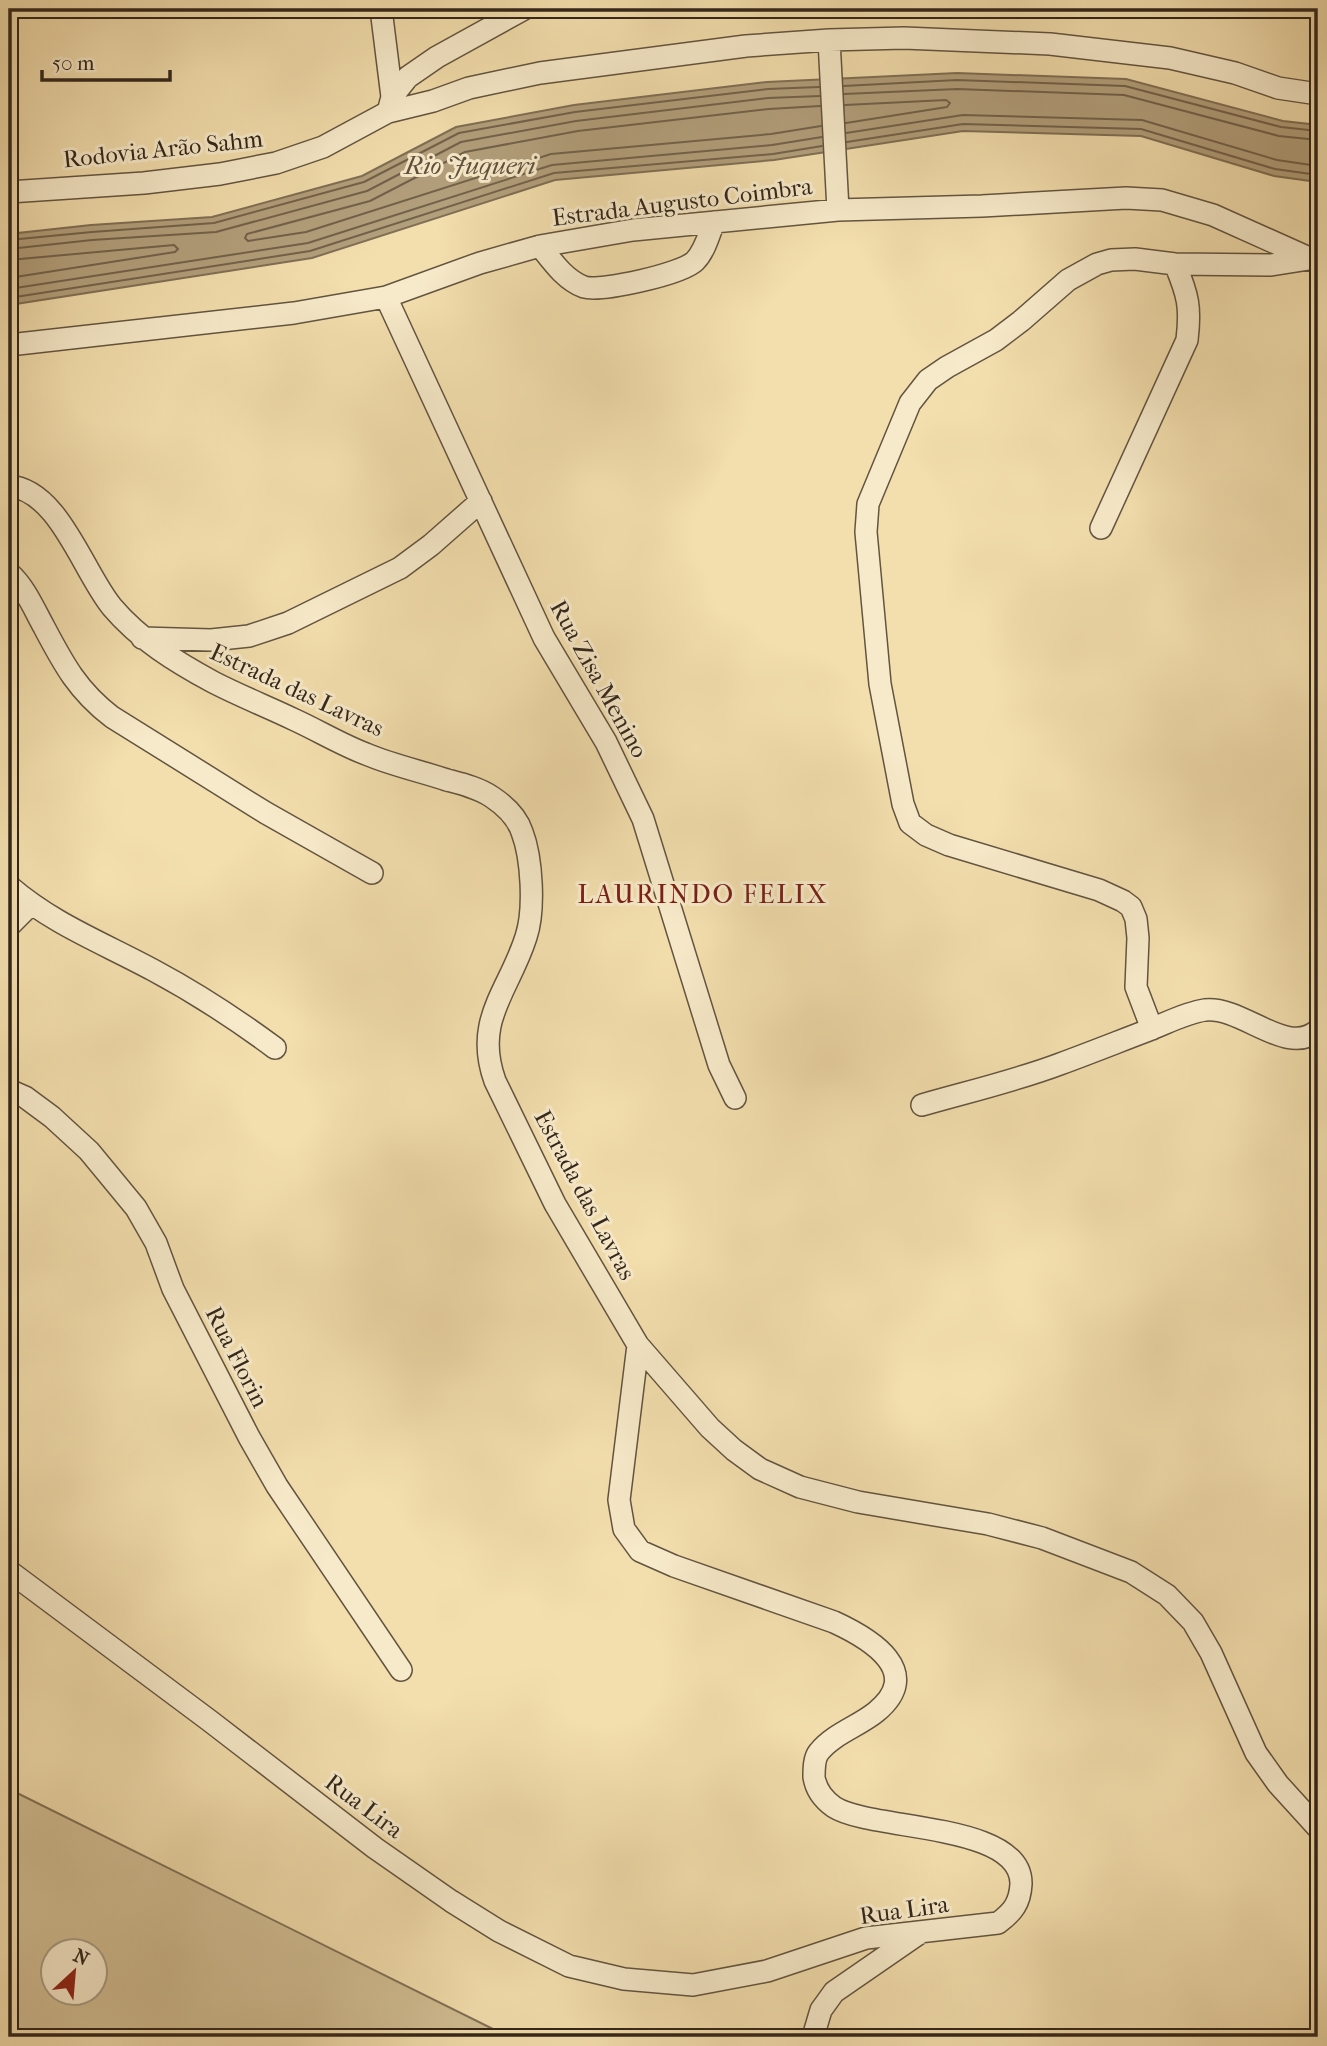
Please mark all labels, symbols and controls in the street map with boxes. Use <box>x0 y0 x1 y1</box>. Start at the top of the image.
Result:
scale bar <box>42 38 170 82</box>
text: 50 m <box>52 51 95 75</box>
street label: Rodovia Arão Sahm <box>62 125 264 173</box>
water label: Rio Juqueri <box>402 150 537 181</box>
street label: Estrada Augusto Coimbra <box>550 172 815 232</box>
street label: Rua Zisa Menino <box>544 595 654 763</box>
street label: Estrada das Lavras <box>206 638 388 743</box>
district label: LAURINDO FELIX <box>577 879 829 910</box>
street label: Estrada das Lavras <box>528 1105 642 1285</box>
street label: Rua Florin <box>200 1302 274 1412</box>
street label: Rua Lira <box>320 1768 409 1845</box>
street label: Rua Lira <box>858 1890 951 1930</box>
north arrow <box>38 1938 108 2008</box>
text: N <box>70 1945 93 1971</box>

